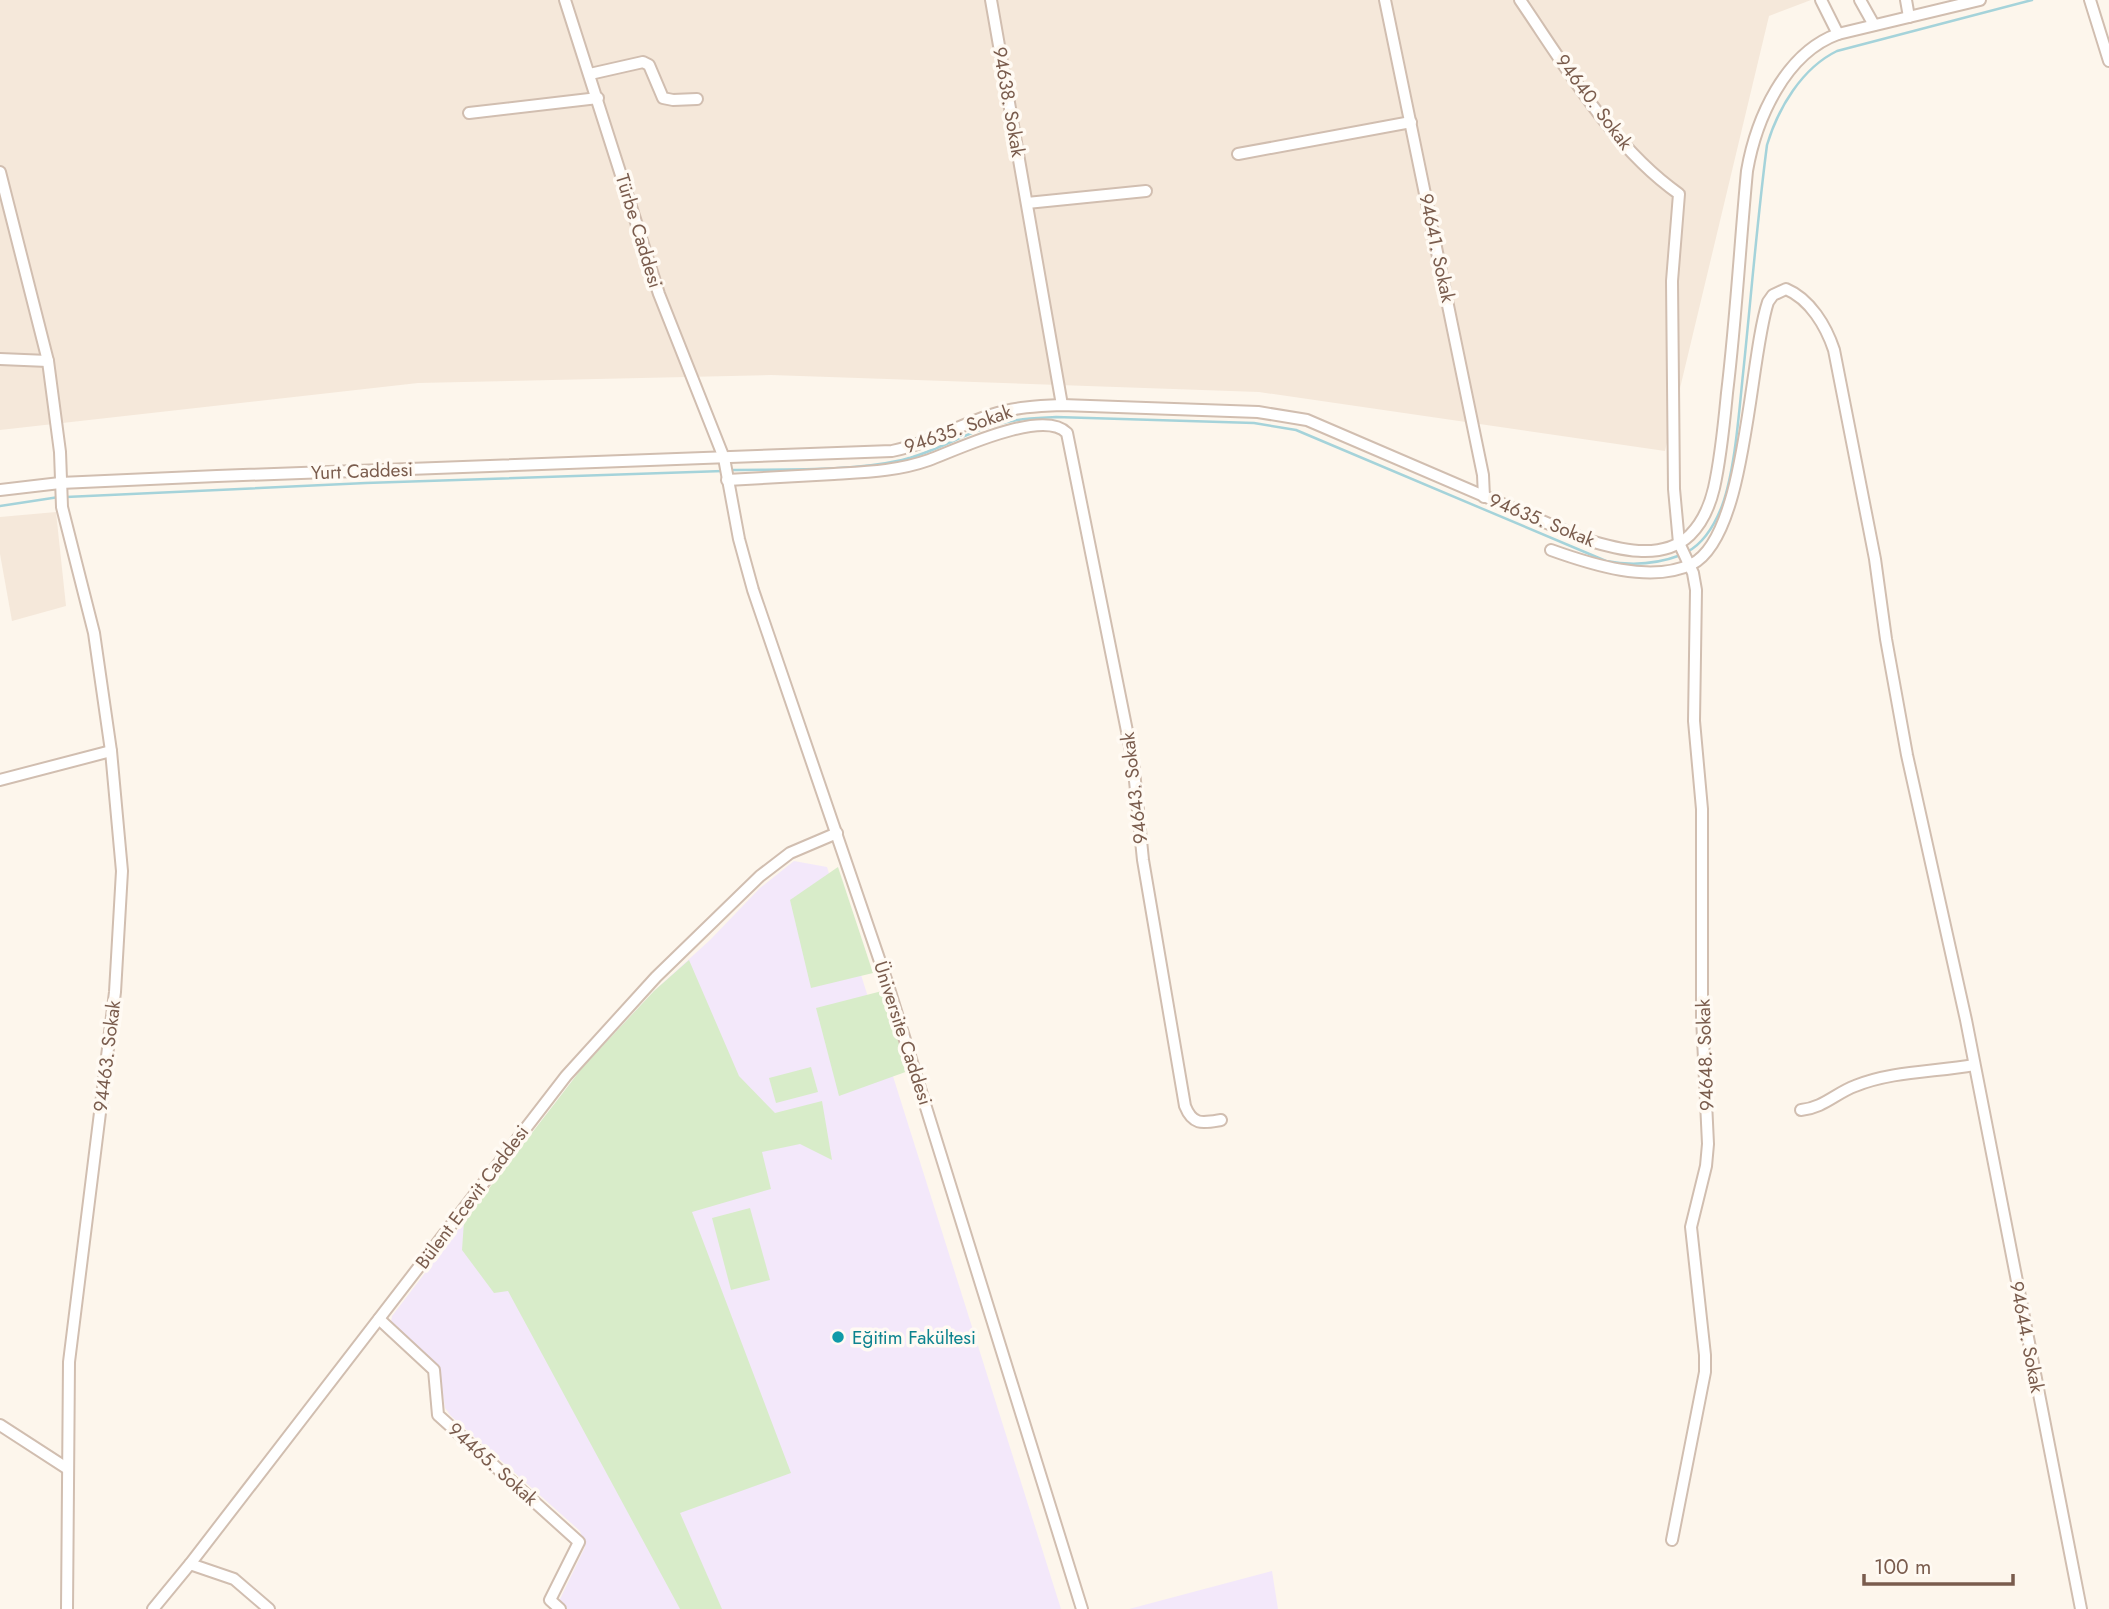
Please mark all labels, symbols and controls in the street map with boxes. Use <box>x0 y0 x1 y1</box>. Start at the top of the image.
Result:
street label: 94638. Sokak <box>986 45 1032 160</box>
street label: 94640. Sokak <box>1549 49 1639 156</box>
street label: Türbe Caddesi <box>609 171 669 291</box>
street label: 94641. Sokak <box>1412 191 1462 306</box>
street label: 94635. Sokak <box>901 398 1016 460</box>
street label: Yurt Caddesi <box>311 456 413 486</box>
street label: 94635. Sokak <box>1485 486 1600 554</box>
street label: 94643. Sokak <box>1114 730 1154 845</box>
street label: Üniversite Caddesi <box>867 957 939 1109</box>
street label: 94463. Sokak <box>87 998 127 1113</box>
street label: 94648. Sokak <box>1690 998 1720 1112</box>
street label: Bülent Ecevit Caddesi <box>409 1119 535 1275</box>
street label: 94644. Sokak <box>2003 1279 2051 1396</box>
place label: Eğitim Fakültesi <box>852 1324 976 1351</box>
marker: Eğitim Fakültesi <box>830 1329 846 1345</box>
street label: 94465. Sokak <box>442 1416 544 1512</box>
scale bar <box>1864 1542 2013 1586</box>
text: 100 m <box>1874 1552 1931 1582</box>

